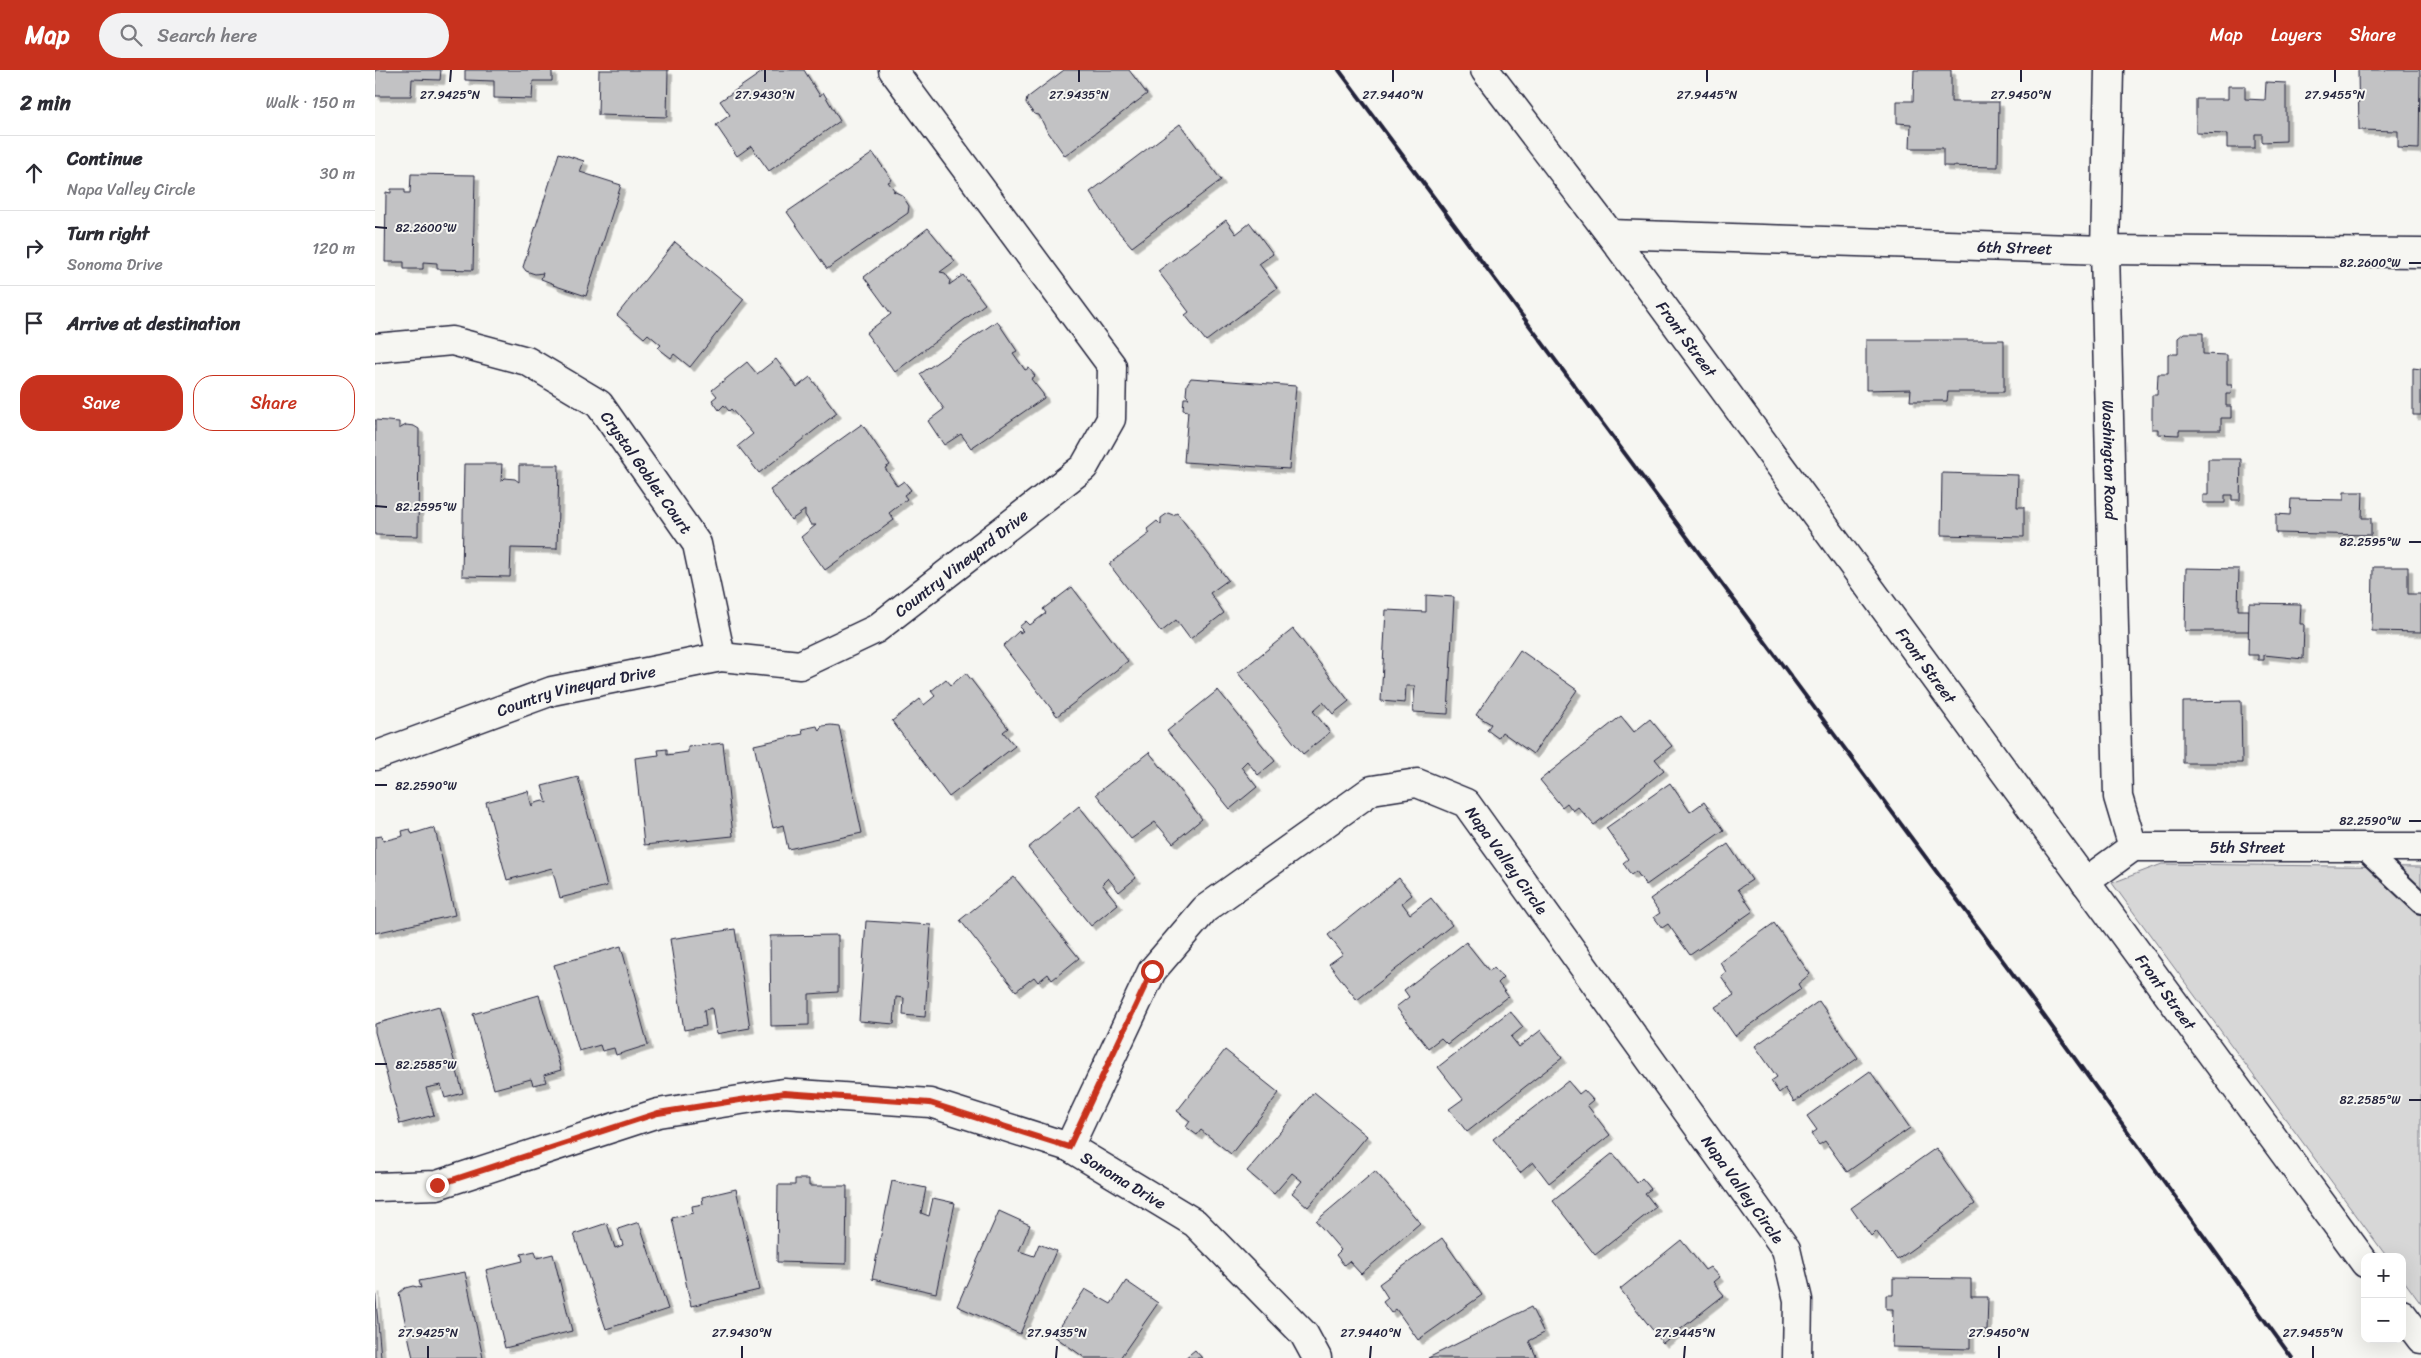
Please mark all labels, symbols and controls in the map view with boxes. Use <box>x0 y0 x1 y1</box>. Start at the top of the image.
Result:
search box <box>99 13 449 58</box>
text: Map <box>25 14 69 56</box>
text: Search here <box>157 19 257 52</box>
text: Map <box>2210 19 2243 51</box>
text: Layers <box>2271 19 2322 51</box>
text: Share <box>2350 19 2396 51</box>
icon: search <box>117 21 145 49</box>
text: 2 min <box>20 84 71 122</box>
text: 27.9425°N <box>420 84 481 106</box>
text: 27.9430°N <box>735 84 796 106</box>
text: 27.9435°N <box>1049 84 1110 106</box>
text: 27.9440°N <box>1363 84 1424 106</box>
text: 27.9445°N <box>1677 84 1738 106</box>
text: 27.9450°N <box>1991 84 2052 106</box>
text: 27.9455°N <box>2305 84 2366 106</box>
text: Walk · 150 m <box>266 88 355 117</box>
text: Continue <box>67 142 143 175</box>
icon: ahead <box>20 159 48 187</box>
text: 30 m <box>320 159 355 188</box>
text: Napa Valley Circle <box>67 175 195 204</box>
text: Turn right <box>67 217 149 250</box>
text: 82.2600°W <box>395 217 457 239</box>
street label: 6th Street <box>1977 231 2053 263</box>
icon: right <box>20 234 48 262</box>
text: 120 m <box>312 234 355 263</box>
text: Sonoma Drive <box>67 250 163 279</box>
text: 82.2600°W <box>2339 252 2401 274</box>
street label: Front Street <box>1649 294 1725 384</box>
text: Arrive at destination <box>67 307 240 340</box>
icon: arrive <box>20 309 48 337</box>
button: Save <box>20 375 183 431</box>
button: Share <box>193 375 355 431</box>
street label: Washington Road <box>2094 400 2126 522</box>
street label: Crystal Goblet Court <box>593 404 700 540</box>
text: 82.2595°W <box>395 496 457 518</box>
street label: Country Vineyard Drive <box>887 501 1034 625</box>
text: 82.2595°W <box>2339 531 2401 553</box>
street label: Front Street <box>1888 621 1965 710</box>
street label: Country Vineyard Drive <box>492 656 658 725</box>
text: 82.2590°W <box>395 775 457 797</box>
street label: Napa Valley Circle <box>1458 799 1556 921</box>
text: 82.2590°W <box>2339 810 2401 832</box>
street label: 5th Street <box>2210 833 2286 862</box>
street label: Front Street <box>2128 947 2204 1037</box>
route start <box>1141 960 1164 983</box>
text: 82.2585°W <box>396 1054 457 1076</box>
text: 82.2585°W <box>2340 1089 2401 1111</box>
street label: Napa Valley Circle <box>1694 1129 1792 1250</box>
street label: Sonoma Drive <box>1075 1143 1172 1217</box>
route end <box>426 1174 449 1197</box>
map controls <box>2361 1253 2406 1343</box>
button: + <box>2361 1253 2406 1298</box>
button: − <box>2361 1298 2406 1343</box>
text: 27.9425°N <box>398 1322 459 1344</box>
text: 27.9430°N <box>712 1322 773 1344</box>
text: 27.9435°N <box>1027 1322 1088 1344</box>
text: 27.9440°N <box>1341 1322 1402 1344</box>
text: 27.9445°N <box>1655 1322 1716 1344</box>
text: 27.9450°N <box>1969 1322 2030 1344</box>
text: 27.9455°N <box>2283 1322 2344 1344</box>

